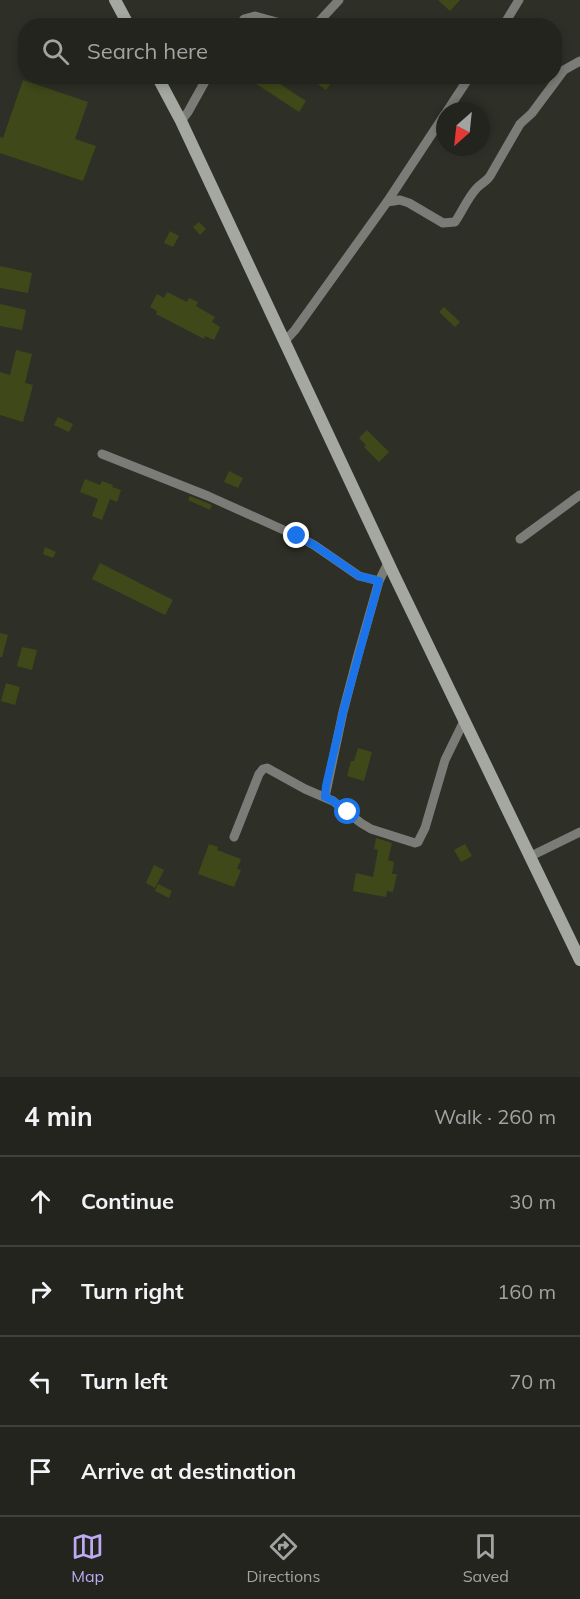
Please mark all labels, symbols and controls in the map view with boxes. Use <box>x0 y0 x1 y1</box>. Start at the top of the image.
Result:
search box <box>18 18 562 84</box>
icon: search <box>39 35 72 68</box>
text: Search here <box>87 37 208 65</box>
north arrow <box>436 102 490 156</box>
route end <box>283 522 309 548</box>
route start <box>334 798 360 824</box>
text: 4 min <box>24 1100 93 1133</box>
text: Walk · 260 m <box>434 1104 556 1129</box>
icon: ahead <box>24 1185 57 1218</box>
text: Continue <box>81 1187 174 1215</box>
text: 30 m <box>509 1189 556 1214</box>
icon: right <box>24 1275 57 1308</box>
text: Turn right <box>81 1277 184 1305</box>
text: 160 m <box>497 1279 556 1304</box>
icon: left <box>24 1365 57 1398</box>
text: Turn left <box>81 1367 168 1395</box>
text: 70 m <box>509 1369 556 1394</box>
icon: arrive <box>24 1455 57 1488</box>
text: Arrive at destination <box>81 1457 296 1485</box>
tab: Map <box>71 1530 104 1586</box>
tab: Directions <box>246 1530 320 1586</box>
tab: Saved <box>463 1530 509 1586</box>

